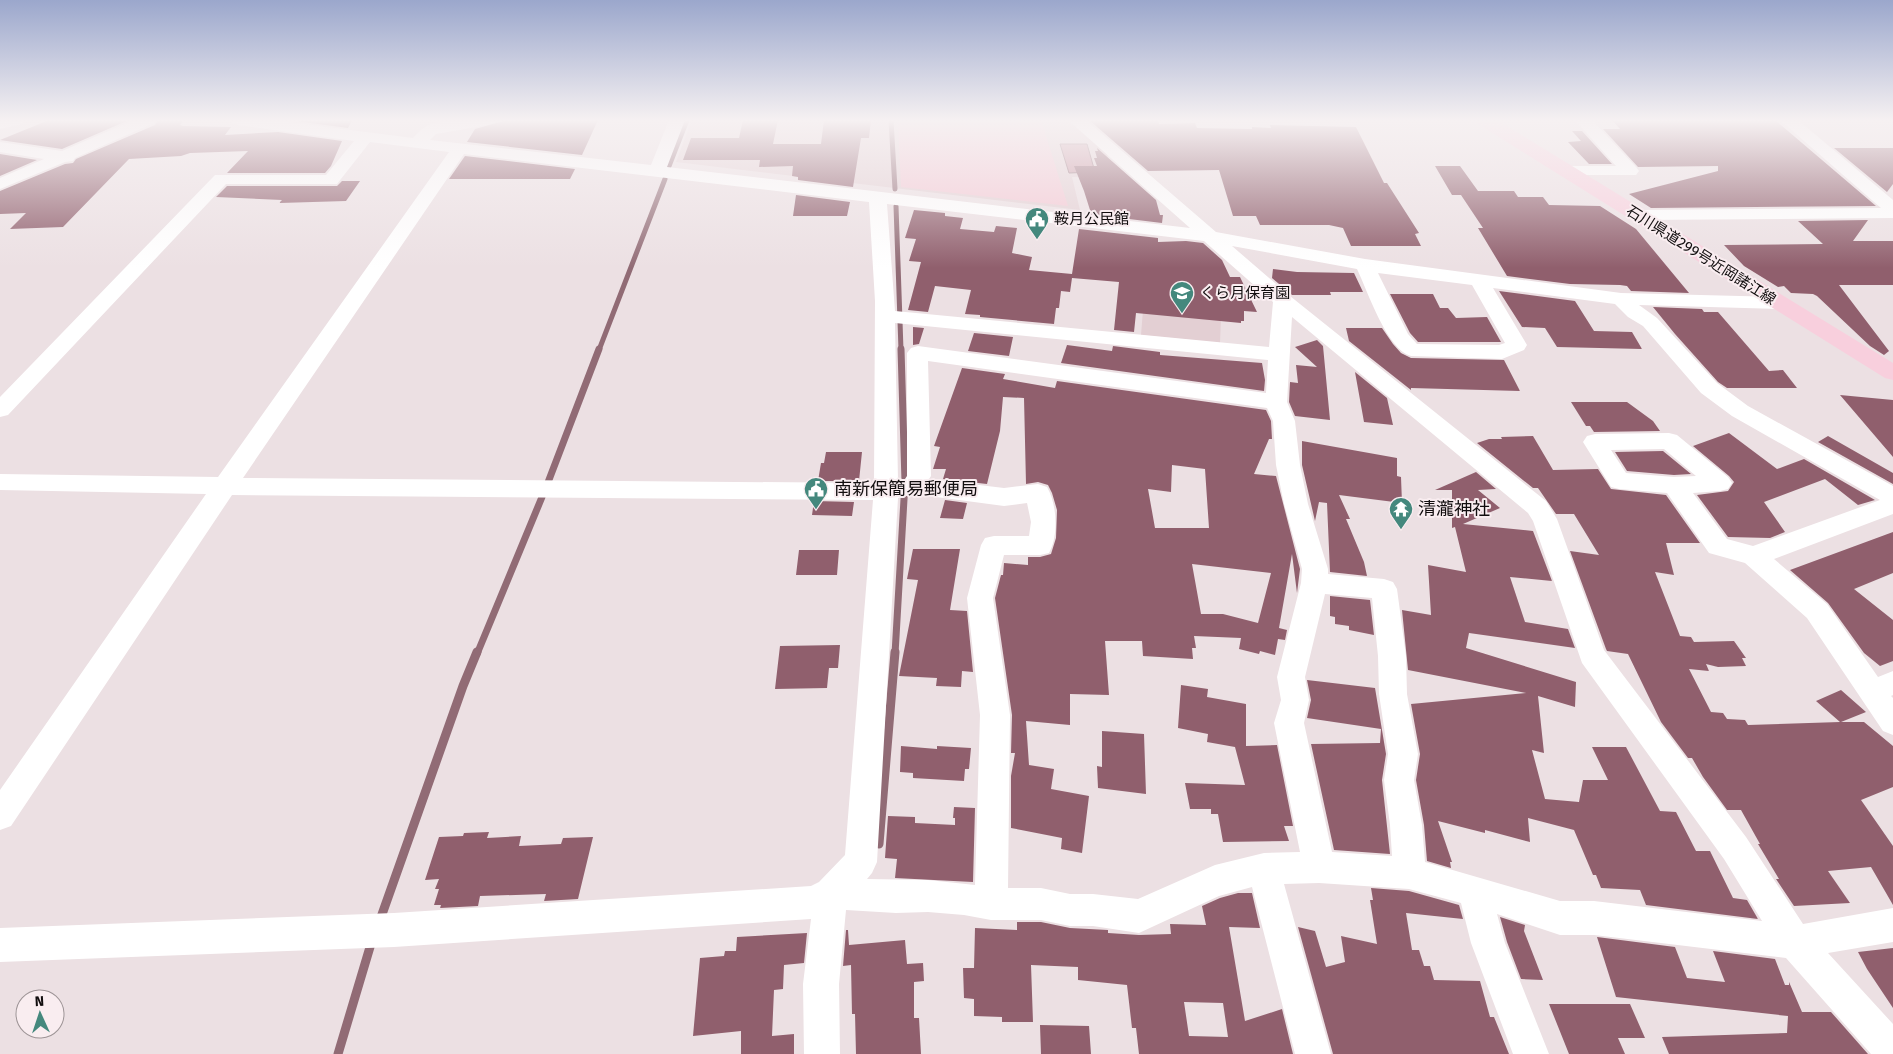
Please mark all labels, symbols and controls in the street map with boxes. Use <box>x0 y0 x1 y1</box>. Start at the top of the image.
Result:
street label: 石川県道299号近岡諸江線 <box>1623 202 1779 308</box>
public building icon: 鞍月公民館 <box>1024 206 1050 240</box>
place label: 鞍月公民館 <box>1054 210 1129 228</box>
school or university icon: くら月保育園 <box>1169 280 1195 314</box>
place label: くら月保育園 <box>1200 284 1290 302</box>
public building icon: 南新保簡易郵便局 <box>803 476 829 510</box>
place label: 南新保簡易郵便局 <box>834 478 978 500</box>
temple icon: 清瀧神社 <box>1388 496 1414 530</box>
place label: 清瀧神社 <box>1418 498 1490 520</box>
north arrow <box>15 989 65 1039</box>
text: N <box>34 993 44 1010</box>

